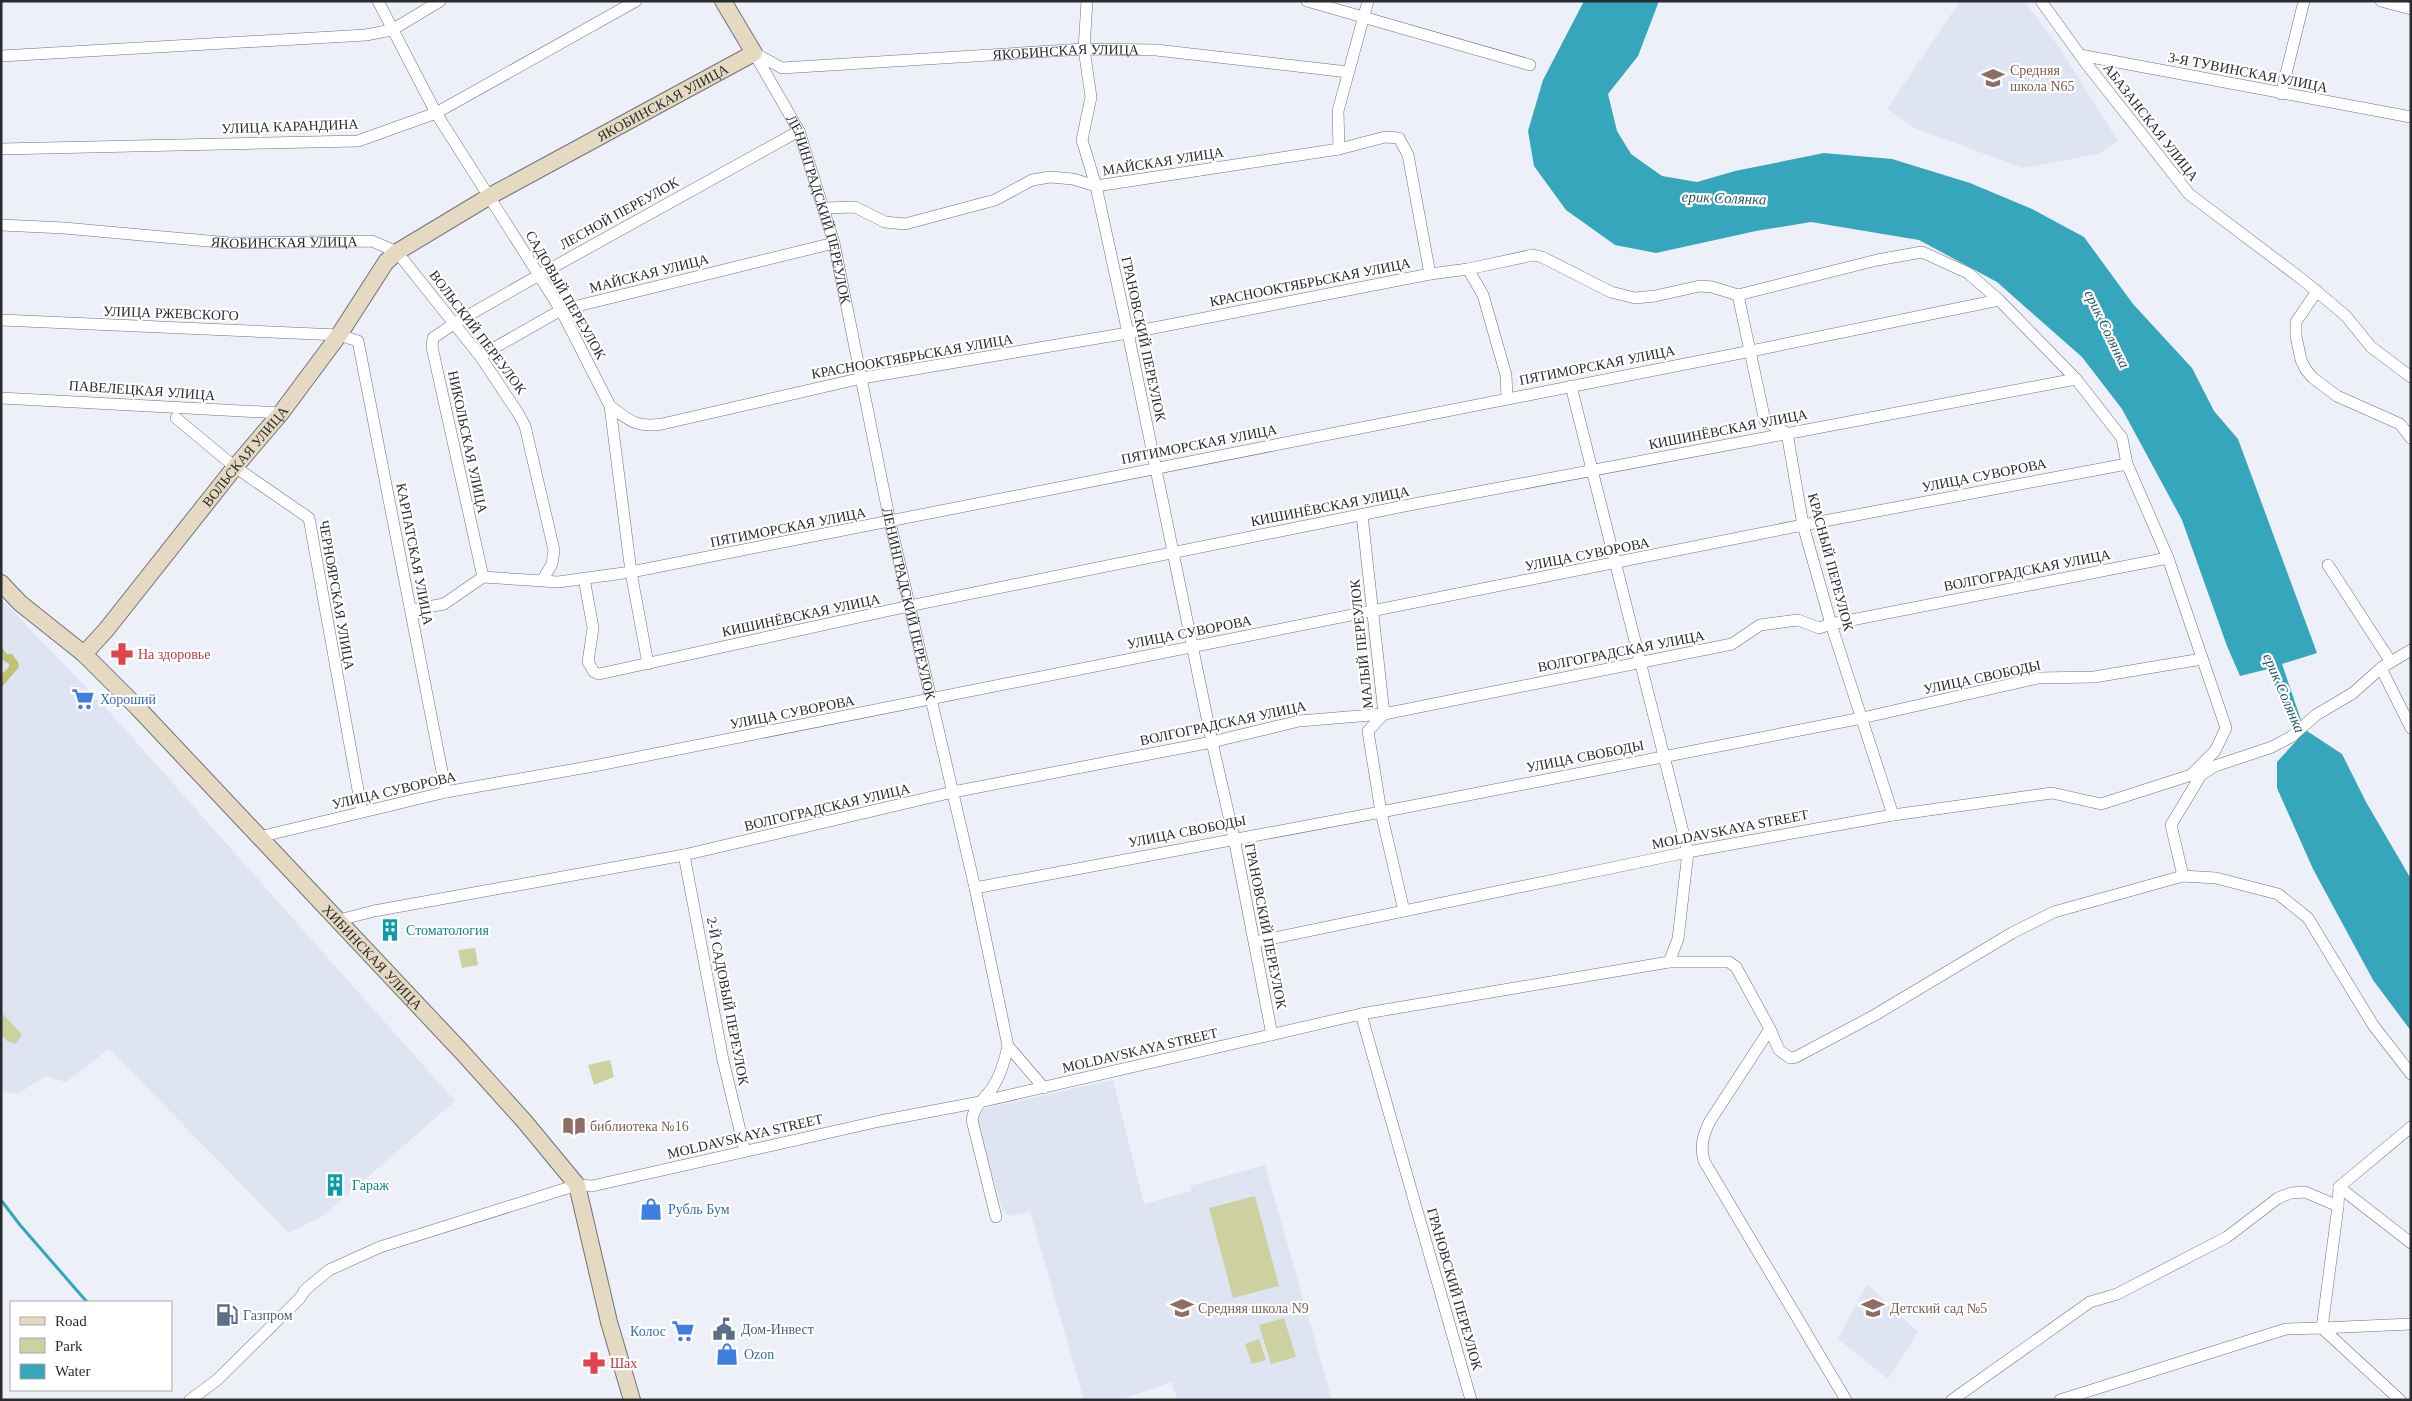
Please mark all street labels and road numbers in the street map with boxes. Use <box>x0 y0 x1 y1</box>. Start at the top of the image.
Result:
street label: ЯКОБИНСКАЯ УЛИЦА <box>992 42 1140 63</box>
street label: 3-Я ТУВИНСКАЯ УЛИЦА <box>2167 50 2330 96</box>
street label: ЯКОБИНСКАЯ УЛИЦА <box>595 61 732 145</box>
street label: АБАЗАНСКАЯ УЛИЦА <box>2100 61 2202 185</box>
street label: ЛЕНИНГРАДСКИЙ ПЕРЕУЛОК <box>783 112 853 306</box>
street label: УЛИЦА КАРАНДИНА <box>221 117 360 136</box>
street label: МАЙСКАЯ УЛИЦА <box>1101 143 1226 178</box>
street label: ЛЕСНОЙ ПЕРЕУЛОК <box>557 173 682 252</box>
street label: САДОВЫЙ ПЕРЕУЛОК <box>523 228 610 363</box>
street label: ЯКОБИНСКАЯ УЛИЦА <box>210 234 359 251</box>
street label: МАЙСКАЯ УЛИЦА <box>588 250 711 296</box>
street label: ГРАНОВСКИЙ ПЕРЕУЛОК <box>1119 255 1169 424</box>
street label: КРАСНООКТЯБРЬСКАЯ УЛИЦА <box>1208 255 1413 309</box>
street label: ВОЛЬСКИЙ ПЕРЕУЛОК <box>426 267 530 397</box>
street label: УЛИЦА РЖЕВСКОГО <box>103 304 239 323</box>
street label: КРАСНООКТЯБРЬСКАЯ УЛИЦА <box>810 331 1015 382</box>
street label: ПЯТИМОРСКАЯ УЛИЦА <box>1518 343 1677 388</box>
street label: НИКОЛЬСКАЯ УЛИЦА <box>445 369 490 516</box>
street label: ПАВЕЛЕЦКАЯ УЛИЦА <box>68 378 216 403</box>
street label: ВОЛЬСКАЯ УЛИЦА <box>200 403 292 510</box>
street label: КИШИНЁВСКАЯ УЛИЦА <box>1647 406 1810 452</box>
street label: ПЯТИМОРСКАЯ УЛИЦА <box>1120 422 1279 467</box>
street label: УЛИЦА СУВОРОВА <box>1920 456 2049 495</box>
street label: КАРПАТСКАЯ УЛИЦА <box>393 482 436 627</box>
street label: КИШИНЁВСКАЯ УЛИЦА <box>1249 483 1412 529</box>
street label: КРАСНЫЙ ПЕРЕУЛОК <box>1805 491 1857 633</box>
street label: ПЯТИМОРСКАЯ УЛИЦА <box>709 505 868 550</box>
street label: ЛЕНИНГРАДСКИЙ ПЕРЕУЛОК <box>879 506 938 702</box>
street label: ЧЕРНОЯРСКАЯ УЛИЦА <box>316 519 357 672</box>
street label: УЛИЦА СУВОРОВА <box>1523 535 1652 574</box>
street label: ВОЛГОГРАДСКАЯ УЛИЦА <box>1942 547 2113 594</box>
street label: МАЛЫЙ ПЕРЕУЛОК <box>1346 578 1376 710</box>
street label: КИШИНЁВСКАЯ УЛИЦА <box>720 590 882 640</box>
street label: УЛИЦА СУВОРОВА <box>1125 613 1254 652</box>
street label: ВОЛГОГРАДСКАЯ УЛИЦА <box>1536 628 1707 675</box>
street label: УЛИЦА СВОБОДЫ <box>1922 658 2042 697</box>
street label: УЛИЦА СУВОРОВА <box>728 693 857 732</box>
street label: ВОЛГОГРАДСКАЯ УЛИЦА <box>1139 698 1308 748</box>
street label: УЛИЦА СВОБОДЫ <box>1525 738 1645 775</box>
street label: УЛИЦА СУВОРОВА <box>331 769 458 812</box>
street label: ВОЛГОГРАДСКАЯ УЛИЦА <box>743 781 912 834</box>
street label: MOLDAVSKAYA STREET <box>1651 807 1810 852</box>
street label: УЛИЦА СВОБОДЫ <box>1127 813 1247 850</box>
street label: ГРАНОВСКИЙ ПЕРЕУЛОК <box>1242 842 1290 1011</box>
street label: ХИБИНСКАЯ УЛИЦА <box>319 902 426 1014</box>
street label: 2-Й САДОВЫЙ ПЕРЕУЛОК <box>704 915 752 1087</box>
street label: MOLDAVSKAYA STREET <box>1061 1025 1220 1076</box>
street label: MOLDAVSKAYA STREET <box>666 1111 825 1162</box>
street label: ГРАНОВСКИЙ ПЕРЕУЛОК <box>1424 1206 1486 1373</box>

